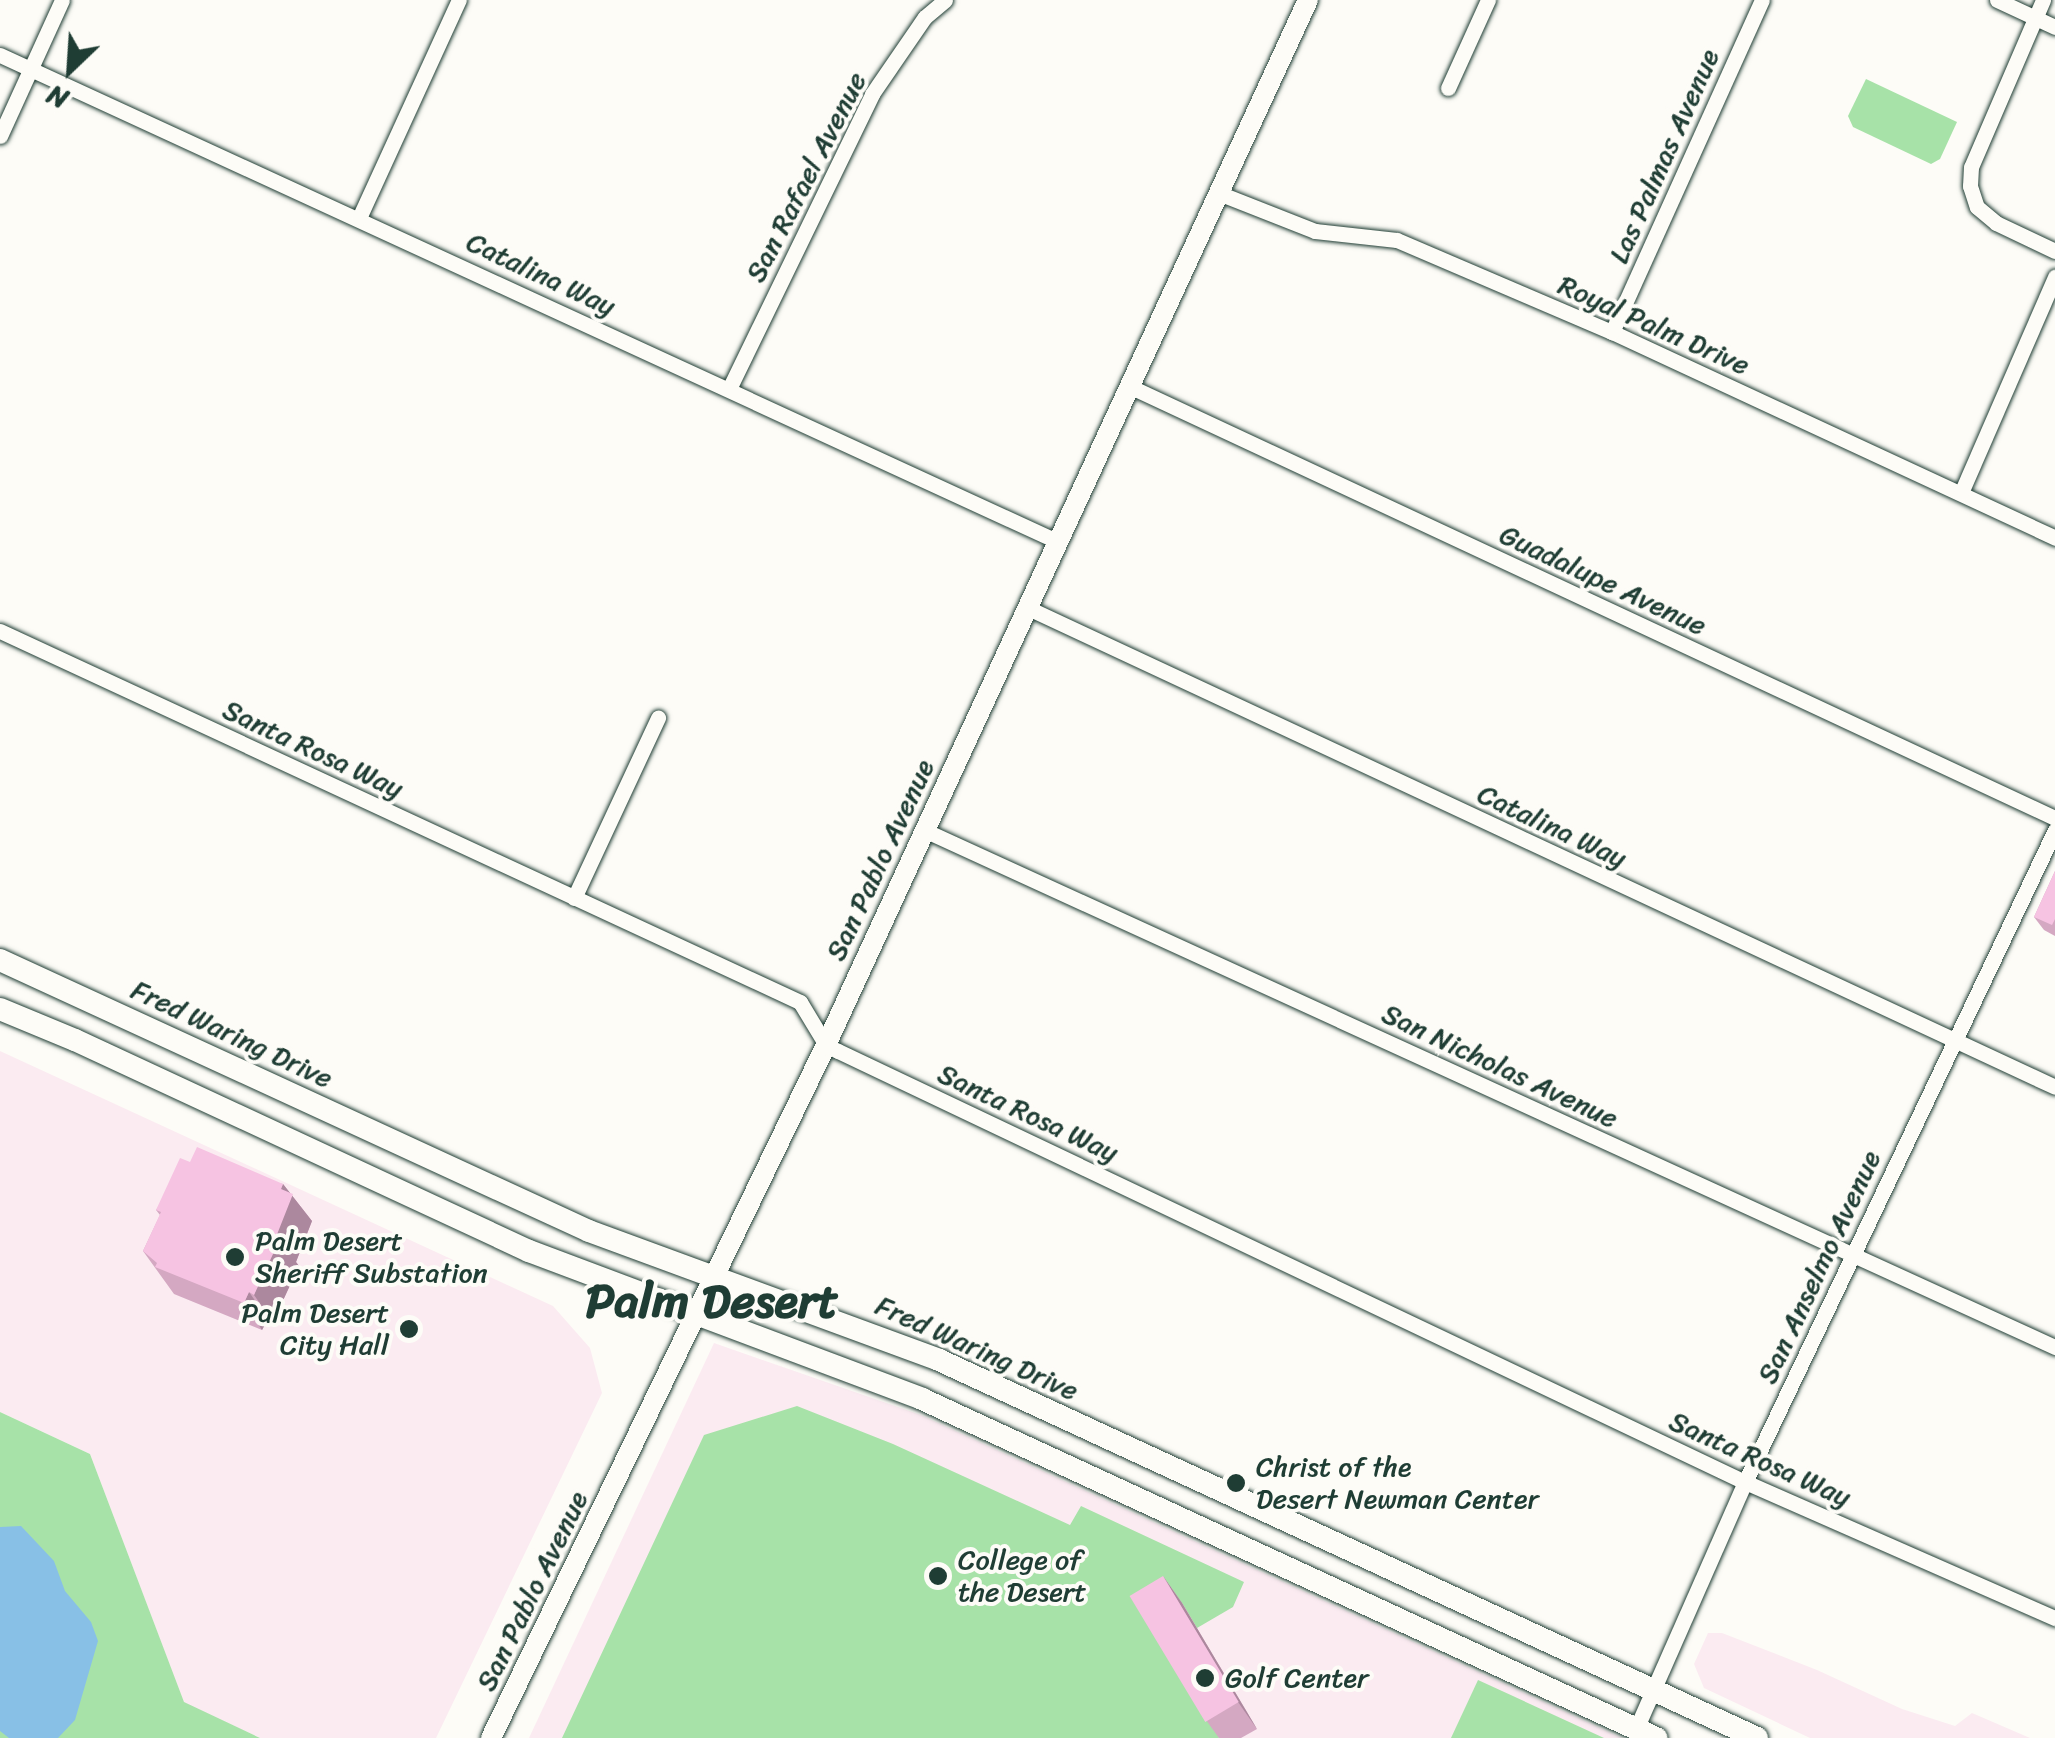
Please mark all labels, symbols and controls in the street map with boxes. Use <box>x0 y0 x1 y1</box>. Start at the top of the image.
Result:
north arrow <box>20 20 120 120</box>
street label: Las Palmas Avenue <box>1602 44 1726 268</box>
street label: San Rafael Avenue <box>739 67 873 287</box>
text: N <box>38 71 76 124</box>
street label: Catalina Way <box>461 225 621 323</box>
street label: Royal Palm Drive <box>1553 268 1755 382</box>
street label: Guadalupe Avenue <box>1494 517 1712 643</box>
street label: Santa Rosa Way <box>217 692 409 806</box>
street label: San Pablo Avenue <box>818 754 942 966</box>
street label: Catalina Way <box>1472 777 1632 875</box>
street label: Fred Waring Drive <box>126 973 338 1095</box>
street label: San Nicholas Avenue <box>1377 997 1623 1135</box>
street label: Santa Rosa Way <box>932 1056 1124 1170</box>
street label: San Anselmo Avenue <box>1750 1144 1888 1390</box>
place label: Palm Desert Sheriff Substation <box>255 1224 488 1290</box>
marker: Palm Desert Sheriff Substation <box>224 1246 246 1268</box>
district label: Palm Desert <box>584 1272 840 1330</box>
street label: Fred Waring Drive <box>871 1288 1083 1408</box>
place label: Palm Desert City Hall <box>240 1296 389 1362</box>
marker: Palm Desert City Hall <box>398 1318 420 1340</box>
street label: Santa Rosa Way <box>1664 1404 1856 1514</box>
place label: Christ of the Desert Newman Center <box>1256 1450 1541 1516</box>
marker: Christ of the Desert Newman Center <box>1225 1472 1247 1494</box>
street label: San Pablo Avenue <box>469 1485 595 1697</box>
place label: College of the Desert <box>958 1543 1088 1609</box>
marker: College of the Desert <box>927 1565 949 1587</box>
place label: Golf Center <box>1225 1661 1369 1695</box>
marker: Golf Center <box>1194 1667 1216 1689</box>

